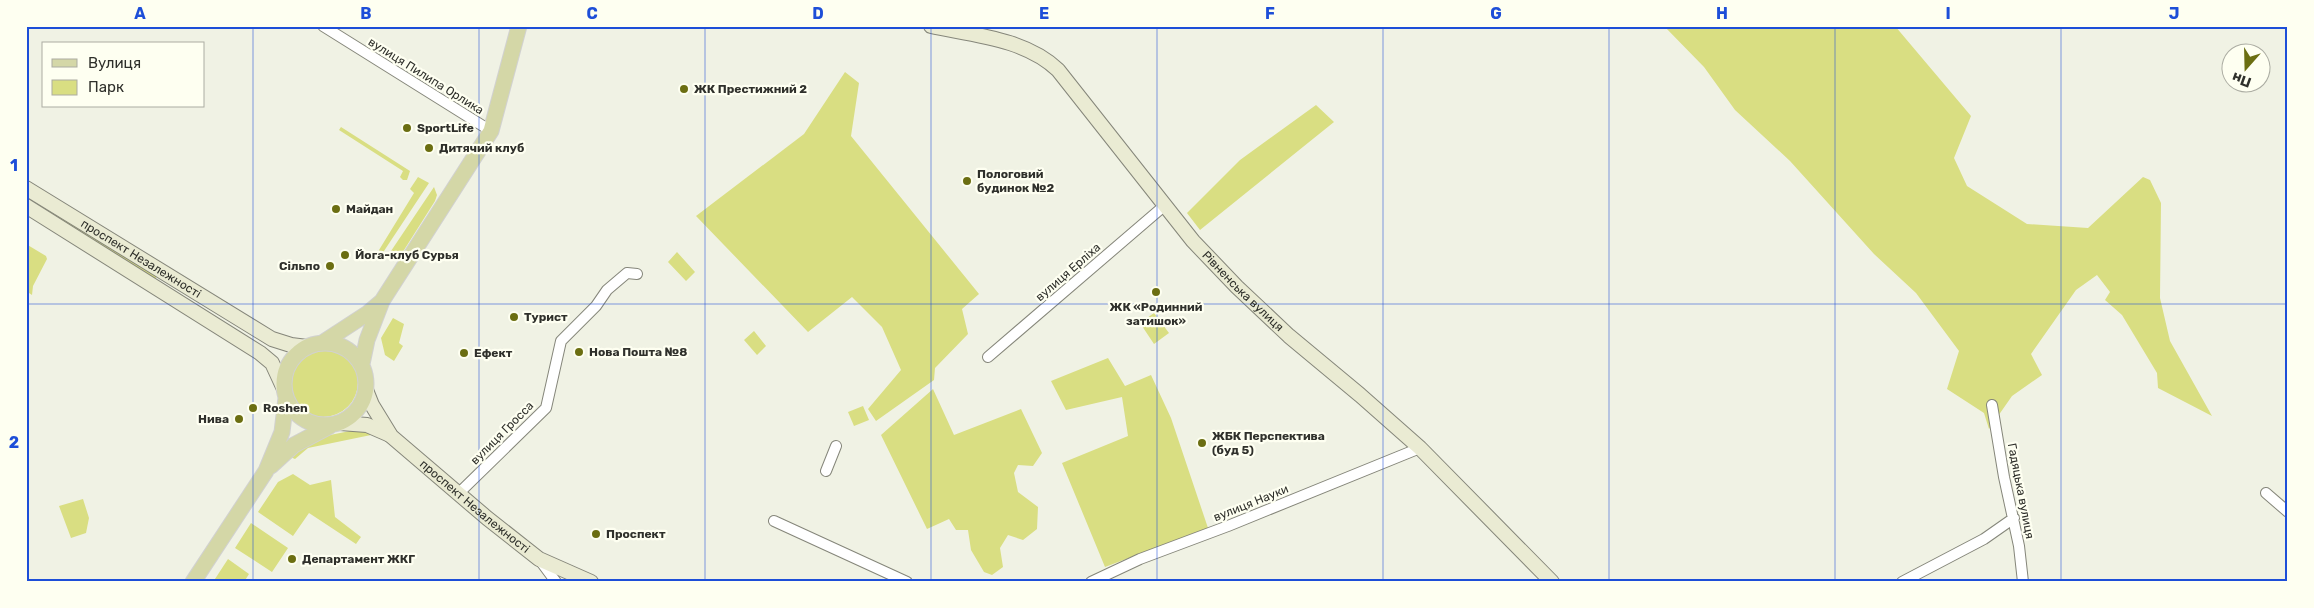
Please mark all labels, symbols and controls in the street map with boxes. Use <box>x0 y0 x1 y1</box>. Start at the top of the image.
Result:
text: A <box>134 4 146 23</box>
text: B <box>360 4 372 23</box>
text: C <box>586 4 598 23</box>
text: D <box>812 4 824 23</box>
text: E <box>1039 4 1049 23</box>
text: F <box>1265 4 1275 23</box>
text: G <box>1490 4 1502 23</box>
text: H <box>1716 4 1728 23</box>
text: I <box>1945 4 1951 23</box>
text: J <box>2169 4 2179 23</box>
street label: вулиця Пилипа Орлика <box>366 35 486 117</box>
legend <box>42 42 205 108</box>
north arrow <box>2222 42 2272 92</box>
text: Вулиця <box>88 54 141 72</box>
text: Пн <box>2230 68 2254 91</box>
text: Парк <box>88 78 124 96</box>
place label: ЖК Престижний 2 <box>694 82 807 96</box>
marker: ЖК Престижний 2 <box>678 83 690 95</box>
place label: SportLife <box>417 121 474 135</box>
marker: SportLife <box>401 122 413 134</box>
place label: Дитячий клуб <box>439 141 524 155</box>
marker: Дитячий клуб <box>423 142 435 154</box>
text: 1 <box>10 156 18 175</box>
place label: Пологовий будинок №2 <box>977 167 1054 195</box>
marker: Пологовий будинок №2 <box>961 175 973 187</box>
place label: Майдан <box>346 202 393 216</box>
marker: Майдан <box>330 203 342 215</box>
street label: проспект Незалежності <box>78 216 204 301</box>
street label: вулиця Ерліха <box>1033 240 1103 304</box>
place label: Йога-клуб Сурья <box>355 248 459 262</box>
street label: Рівненська вулиця <box>1199 248 1287 334</box>
marker: Йога-клуб Сурья <box>339 249 351 261</box>
place label: Сільпо <box>279 259 320 273</box>
marker: Сільпо <box>324 260 336 272</box>
marker: ЖК «Родинний затишок» <box>1150 286 1162 298</box>
place label: ЖК «Родинний затишок» <box>1110 300 1203 328</box>
place label: Турист <box>524 310 568 324</box>
marker: Турист <box>508 311 520 323</box>
place label: Нова Пошта №8 <box>589 345 687 359</box>
place label: Ефект <box>474 346 513 360</box>
marker: Нова Пошта №8 <box>573 346 585 358</box>
marker: Ефект <box>458 347 470 359</box>
street label: вулиця Гросса <box>468 399 536 467</box>
place label: Roshen <box>263 401 308 415</box>
marker: Roshen <box>247 402 259 414</box>
place label: Нива <box>198 412 229 426</box>
marker: Нива <box>233 413 245 425</box>
place label: ЖБК Перспектива (буд 5) <box>1212 429 1325 457</box>
text: 2 <box>9 433 19 452</box>
marker: ЖБК Перспектива (буд 5) <box>1196 437 1208 449</box>
street label: Гадяцька вулиця <box>2005 442 2037 540</box>
street label: проспект Незалежності <box>417 457 533 556</box>
street label: вулиця Науки <box>1211 482 1291 524</box>
place label: Проспект <box>606 527 666 541</box>
marker: Проспект <box>590 528 602 540</box>
place label: Департамент ЖКГ <box>302 552 415 566</box>
marker: Департамент ЖКГ <box>286 553 298 565</box>

